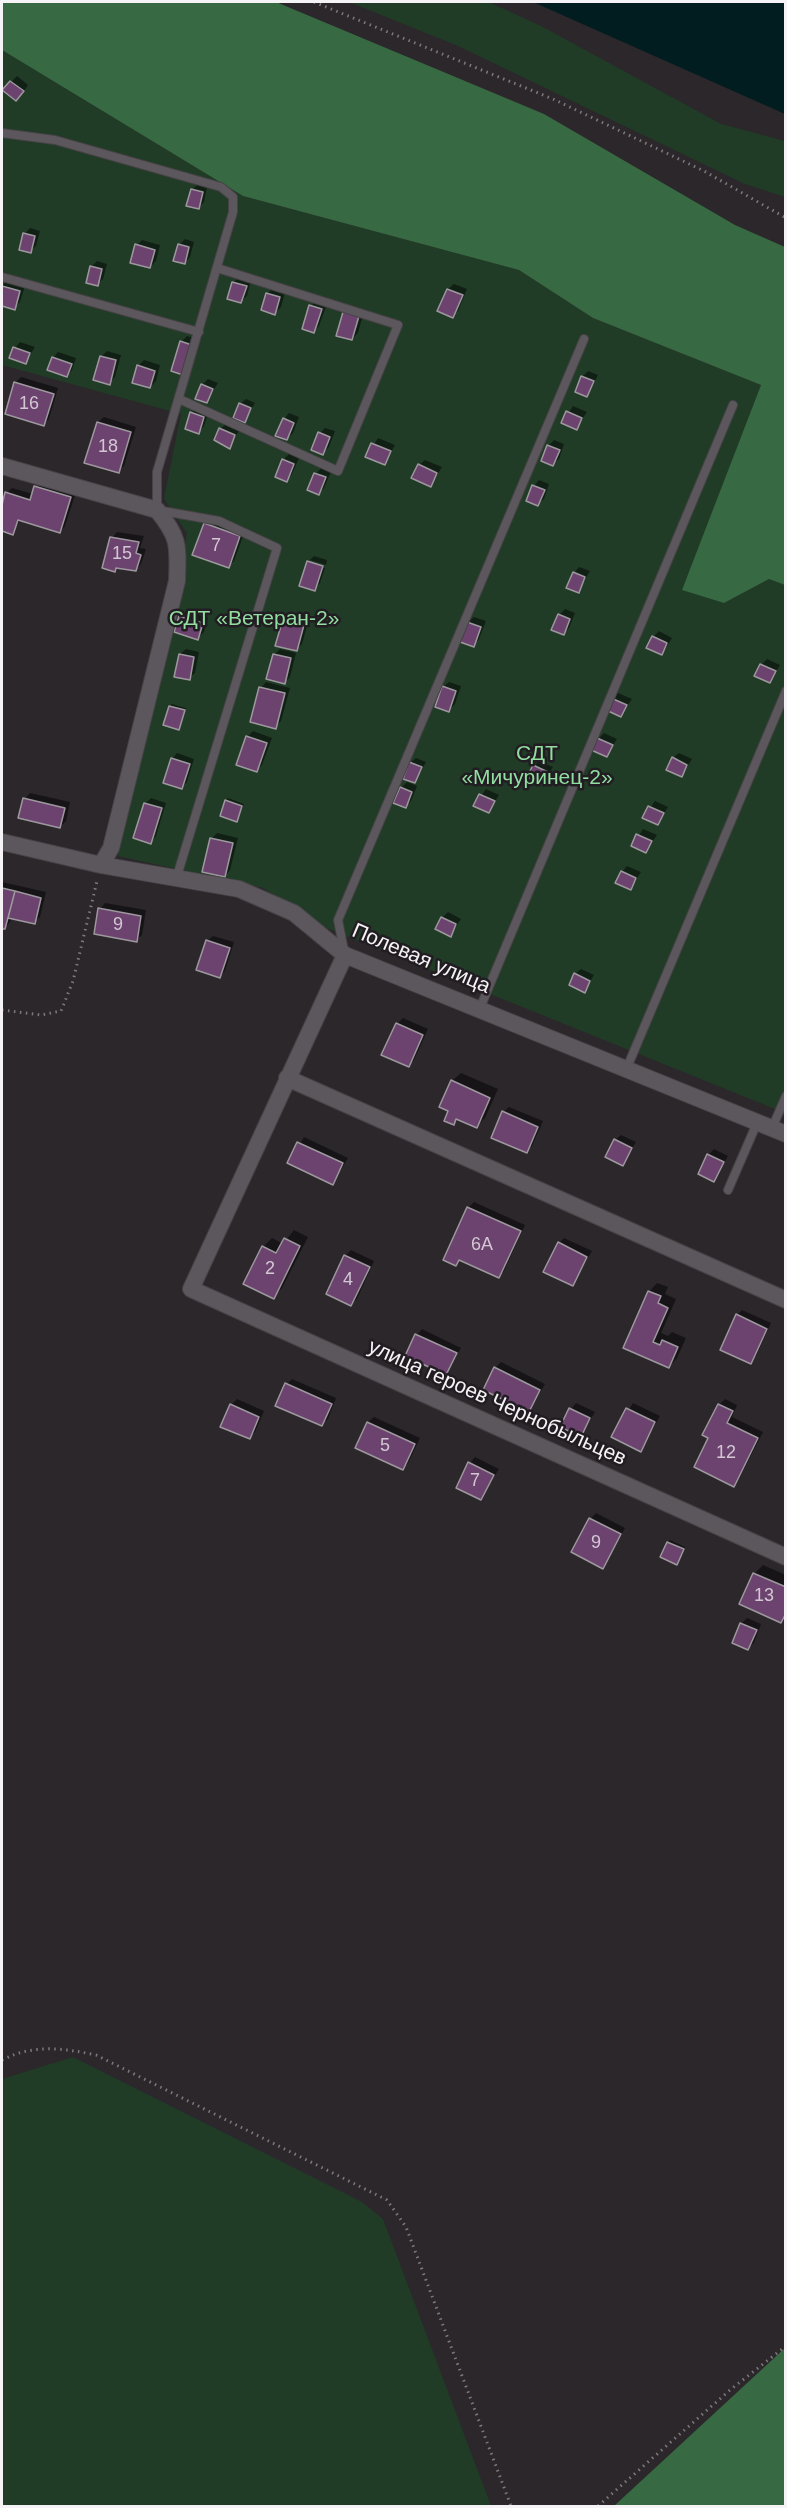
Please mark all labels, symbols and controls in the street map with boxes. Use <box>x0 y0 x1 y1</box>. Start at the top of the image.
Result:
house number: 16 <box>19 393 39 415</box>
house number: 18 <box>98 436 118 458</box>
house number: 7 <box>211 535 221 557</box>
house number: 15 <box>112 543 132 565</box>
park label: СДТ «Ветеран-2» <box>169 606 339 632</box>
park label: СДТ «Мичуринец-2» <box>461 741 613 791</box>
house number: 9 <box>113 914 123 936</box>
street label: Полевая улица <box>348 919 494 999</box>
house number: 6А <box>471 1234 493 1256</box>
house number: 2 <box>265 1258 275 1280</box>
house number: 4 <box>343 1269 353 1291</box>
street label: улица героев Чернобыльцев <box>364 1335 630 1471</box>
house number: 5 <box>380 1435 390 1457</box>
house number: 12 <box>716 1442 736 1464</box>
house number: 7 <box>470 1470 480 1492</box>
house number: 9 <box>591 1532 601 1554</box>
house number: 13 <box>754 1585 774 1607</box>

